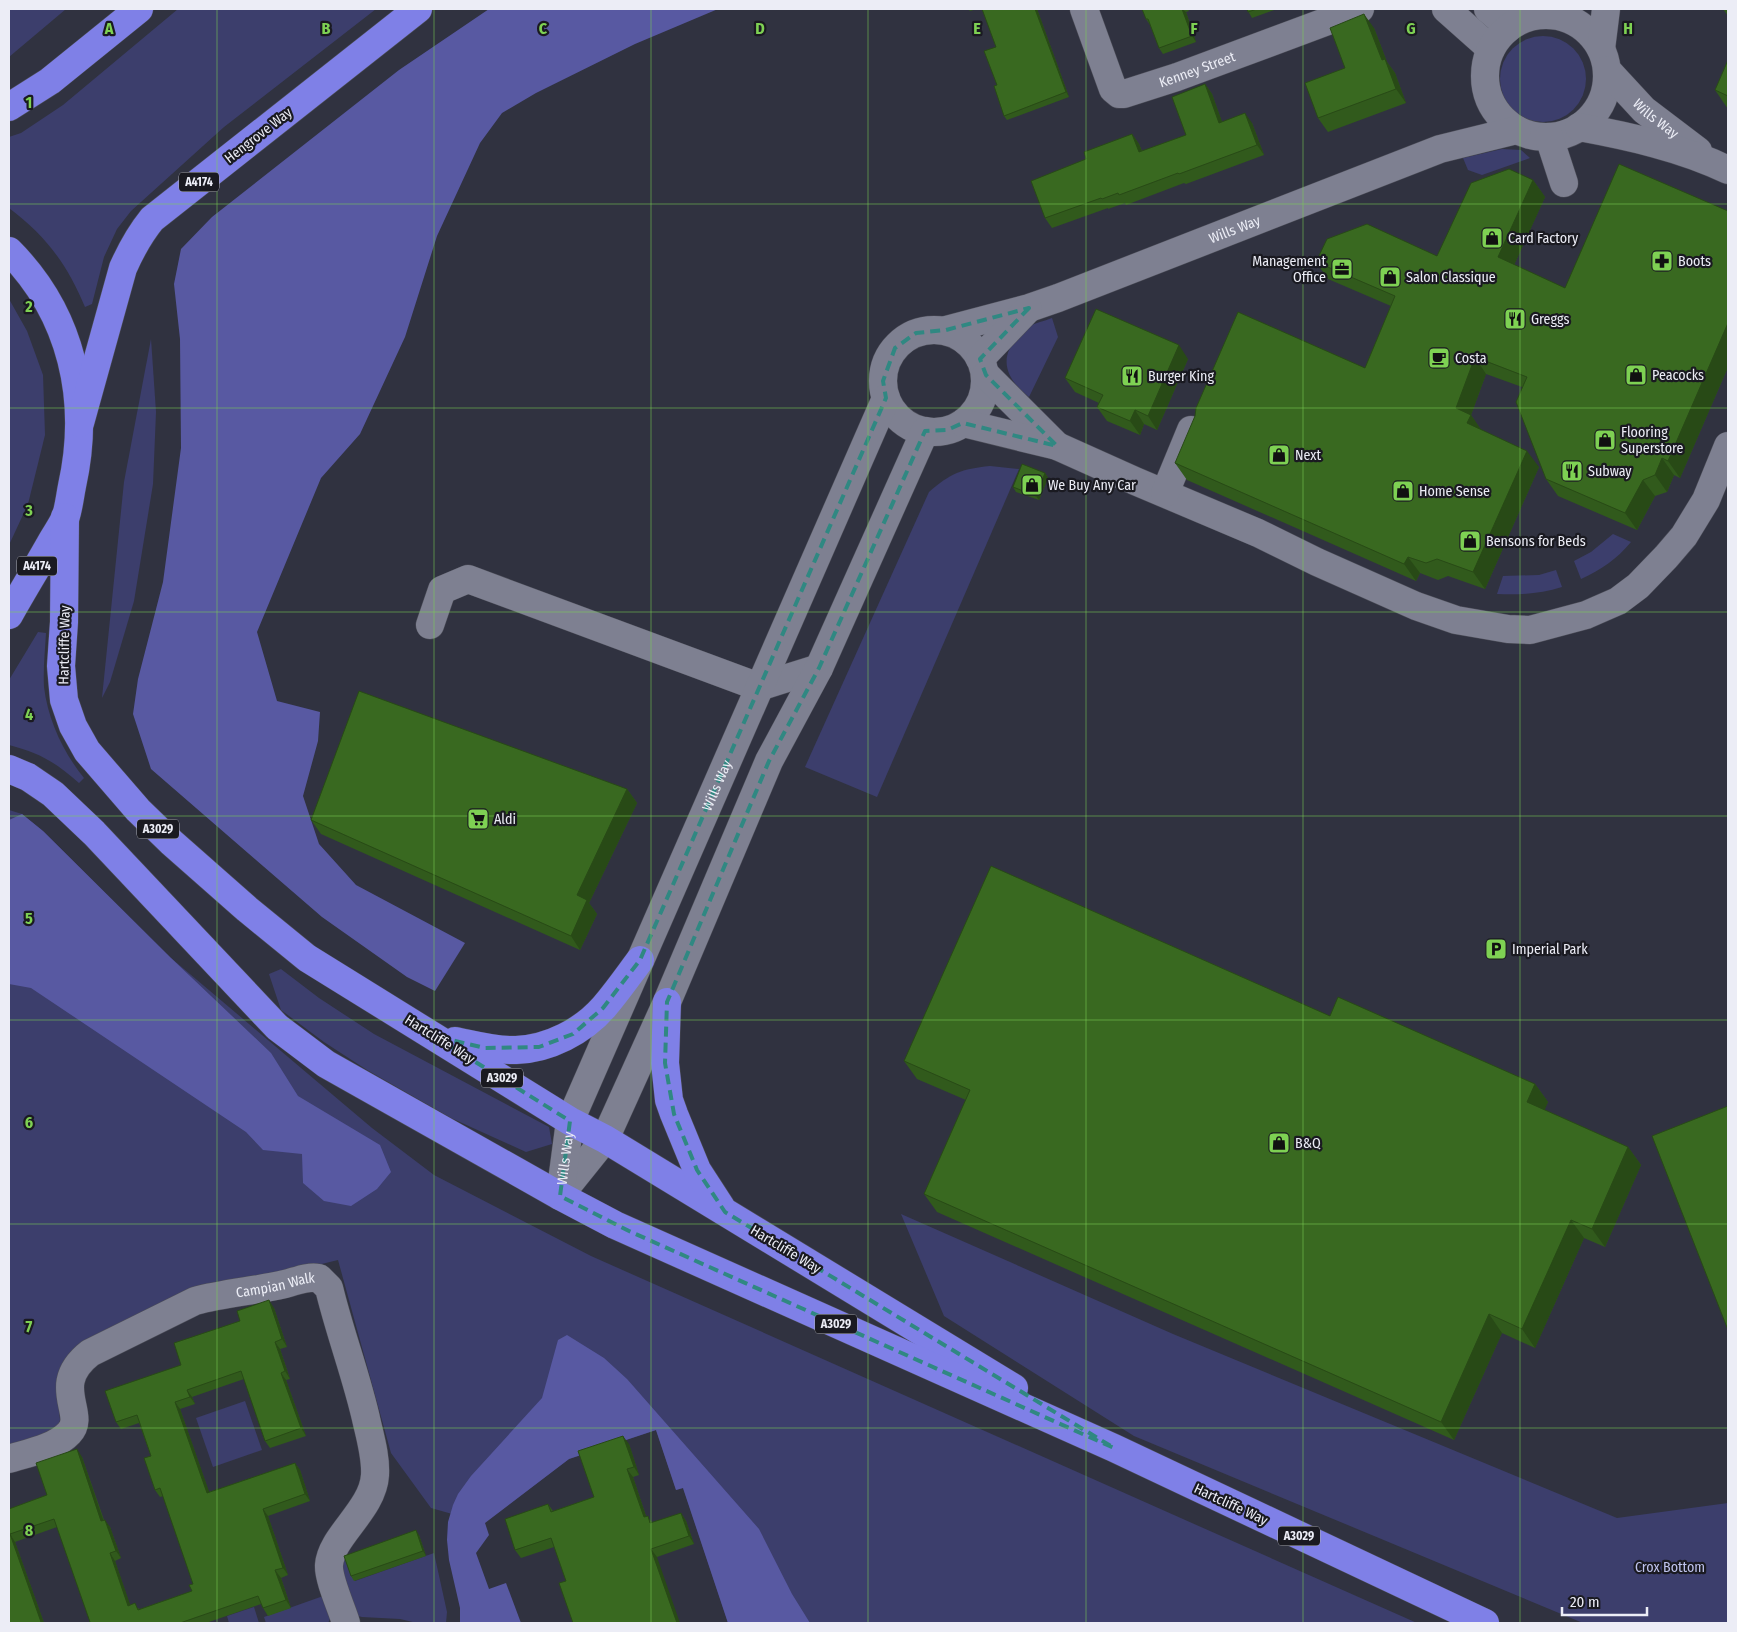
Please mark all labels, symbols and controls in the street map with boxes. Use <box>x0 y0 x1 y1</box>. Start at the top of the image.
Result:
text: A <box>104 19 114 38</box>
text: B <box>322 19 331 38</box>
text: C <box>539 19 548 38</box>
text: D <box>755 19 765 38</box>
text: E <box>973 19 981 38</box>
text: F <box>1190 19 1198 38</box>
text: G <box>1406 19 1416 38</box>
text: H <box>1623 19 1633 38</box>
street label: Kenney Street <box>1157 48 1238 91</box>
text: 1 <box>26 93 32 112</box>
street label: Wills Way <box>1629 96 1682 143</box>
street label: Hengrove Way <box>221 103 296 167</box>
road number: A4174 <box>179 172 219 192</box>
street label: Wills Way <box>1207 212 1263 247</box>
shop icon: Card Factory <box>1480 226 1504 250</box>
place label: Card Factory <box>1508 230 1579 247</box>
pharmacy icon: Boots <box>1650 249 1674 273</box>
place label: Management Office <box>1252 253 1326 286</box>
place label: Boots <box>1678 253 1711 270</box>
office icon: Management Office <box>1330 257 1354 281</box>
shop icon: Salon Classique <box>1378 265 1402 289</box>
place label: Salon Classique <box>1406 269 1496 286</box>
text: 2 <box>24 297 33 316</box>
restaurant icon: Greggs <box>1503 307 1527 331</box>
place label: Greggs <box>1531 311 1569 328</box>
cafe icon: Costa <box>1427 346 1451 370</box>
place label: Costa <box>1455 350 1487 367</box>
shop icon: Peacocks <box>1624 363 1648 387</box>
restaurant icon: Burger King <box>1120 364 1144 388</box>
place label: Peacocks <box>1652 367 1704 384</box>
place label: Burger King <box>1148 368 1214 385</box>
place label: Flooring Superstore <box>1621 424 1684 457</box>
shop icon: Flooring Superstore <box>1593 428 1617 452</box>
shop icon: Next <box>1267 443 1291 467</box>
place label: Next <box>1295 447 1321 464</box>
restaurant icon: Subway <box>1560 459 1584 483</box>
place label: Subway <box>1588 463 1632 480</box>
shop icon: We Buy Any Car <box>1020 473 1044 497</box>
place label: We Buy Any Car <box>1048 477 1136 494</box>
shop icon: Home Sense <box>1391 479 1415 503</box>
place label: Home Sense <box>1419 483 1490 500</box>
text: 3 <box>24 501 33 520</box>
shop icon: Bensons for Beds <box>1458 529 1482 553</box>
place label: Bensons for Beds <box>1486 533 1586 550</box>
road number: A4174 <box>17 556 57 576</box>
street label: Hartcliffe Way <box>55 604 74 685</box>
text: 4 <box>25 705 33 724</box>
street label: Wills Way <box>699 757 736 814</box>
supermarket icon: Aldi <box>466 807 490 831</box>
place label: Aldi <box>494 811 516 828</box>
road number: A3029 <box>137 820 179 839</box>
text: 5 <box>25 909 33 928</box>
parking icon: Imperial Park <box>1484 937 1508 961</box>
place label: Imperial Park <box>1512 941 1588 958</box>
street label: Hartcliffe Way <box>402 1011 479 1068</box>
road number: A3029 <box>481 1068 523 1088</box>
text: 6 <box>25 1113 33 1132</box>
street label: Wills Way <box>554 1130 578 1186</box>
shop icon: B&Q <box>1267 1131 1291 1155</box>
place label: B&Q <box>1295 1135 1321 1152</box>
street label: Hartcliffe Way <box>747 1222 825 1278</box>
street label: Campian Walk <box>235 1269 316 1302</box>
road number: A3029 <box>815 1315 857 1334</box>
text: 7 <box>26 1317 33 1336</box>
street label: Hartcliffe Way <box>1191 1480 1271 1529</box>
text: 8 <box>25 1521 34 1540</box>
road number: A3029 <box>1278 1526 1320 1545</box>
park label: Crox Bottom <box>1635 1559 1705 1576</box>
scale bar <box>1562 1584 1647 1616</box>
text: 20 m <box>1570 1593 1600 1611</box>

